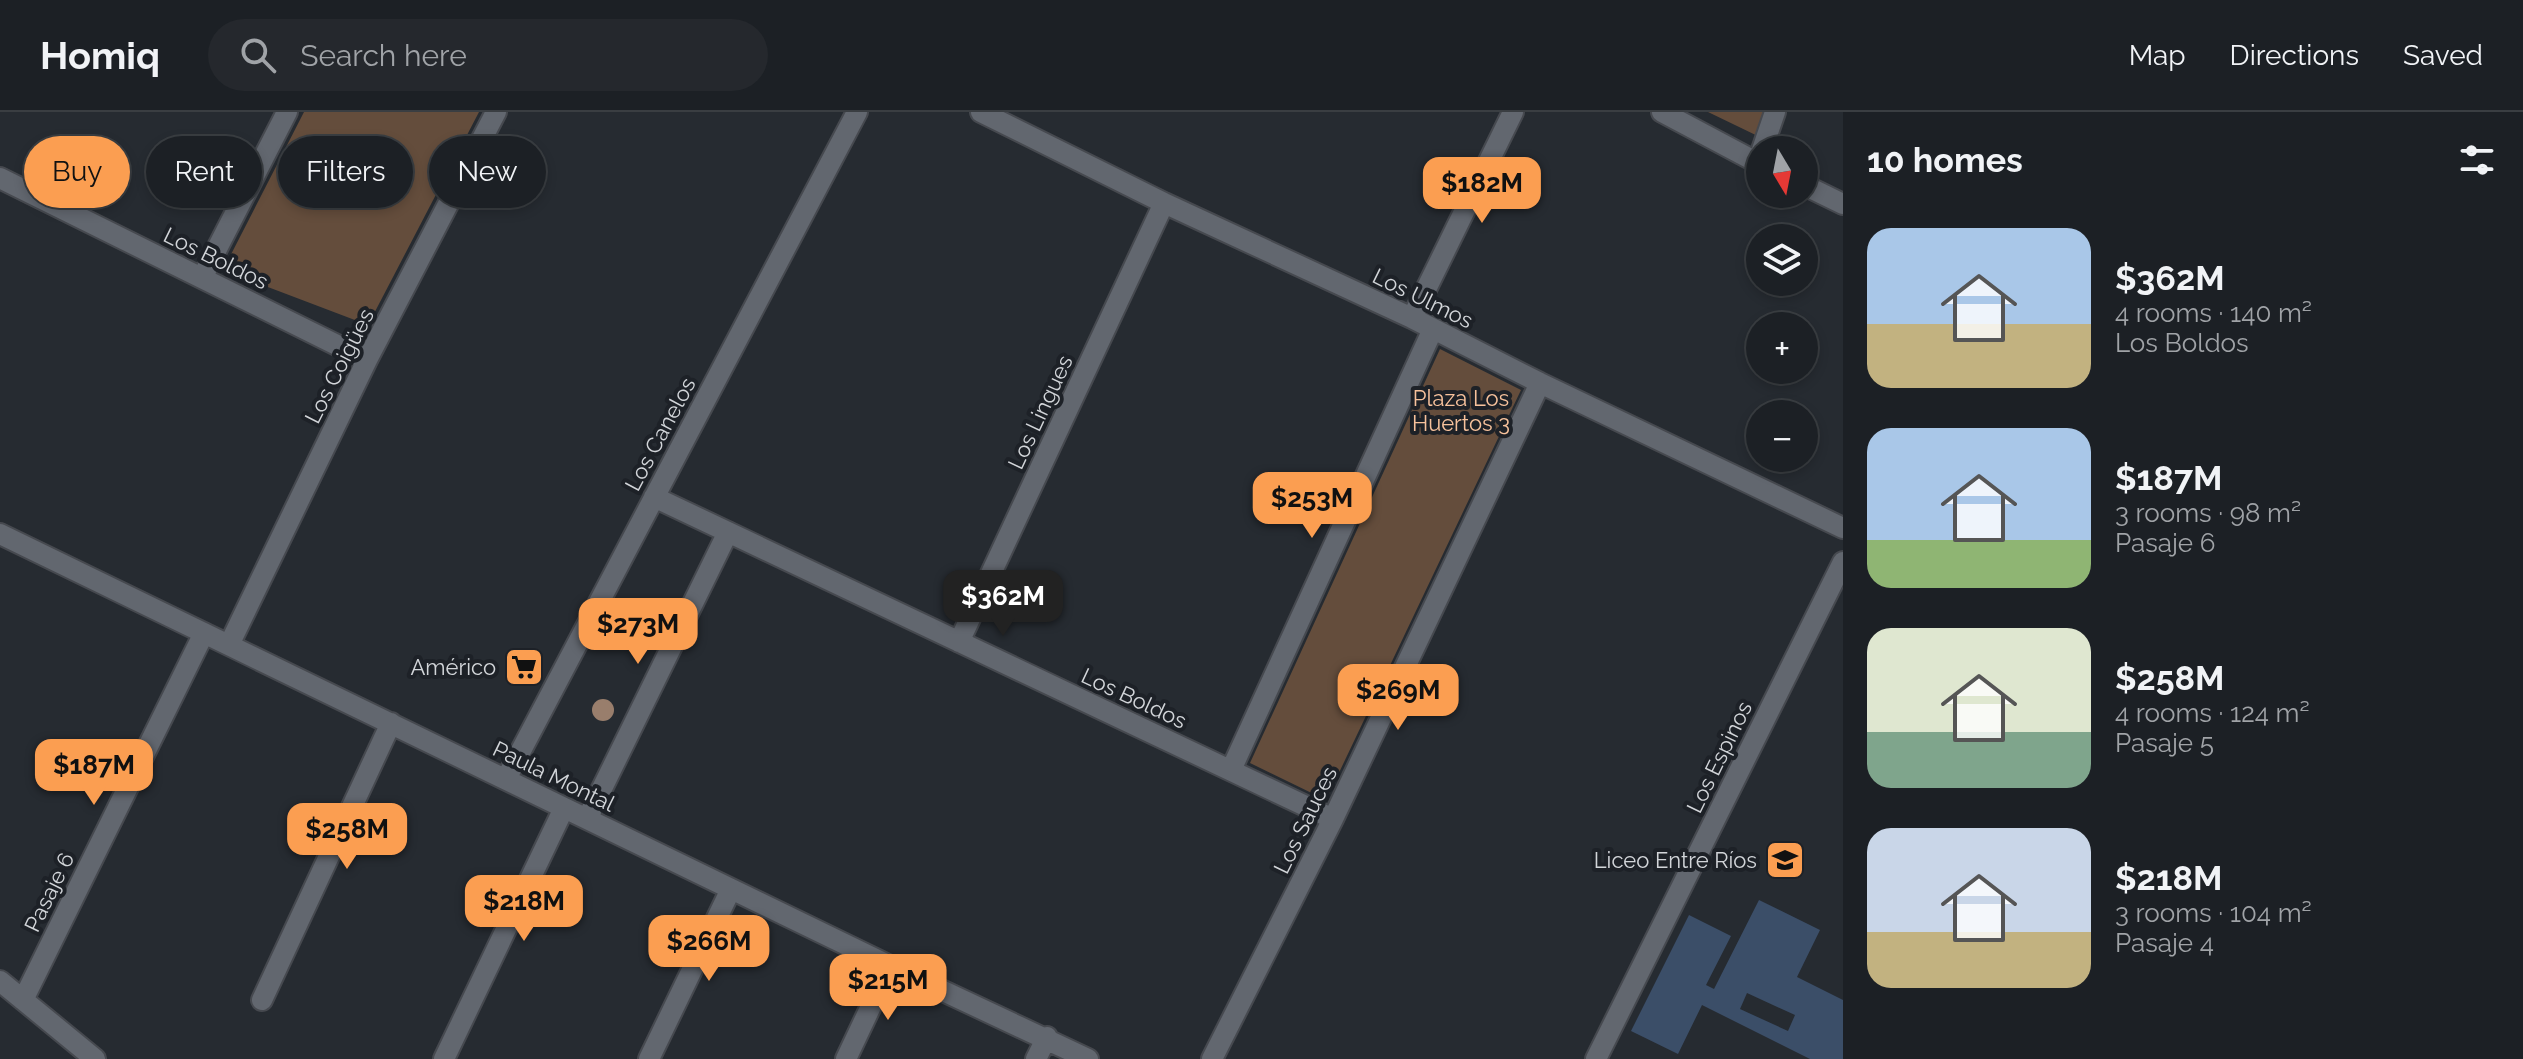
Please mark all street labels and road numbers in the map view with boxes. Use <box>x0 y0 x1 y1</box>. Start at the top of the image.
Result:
street label: Los Boldos <box>159 222 273 294</box>
street label: Los Ulmos <box>1369 263 1477 333</box>
street label: Los Coigües <box>299 304 379 428</box>
street label: Los Lingues <box>1002 351 1078 473</box>
street label: Los Canelos <box>619 373 701 495</box>
street label: Los Boldos <box>1077 662 1191 734</box>
street label: Los Espinos <box>1681 697 1757 817</box>
street label: Paula Montal <box>489 735 619 817</box>
street label: Los Sauces <box>1268 762 1342 878</box>
street label: Pasaje 6 <box>19 848 79 936</box>

